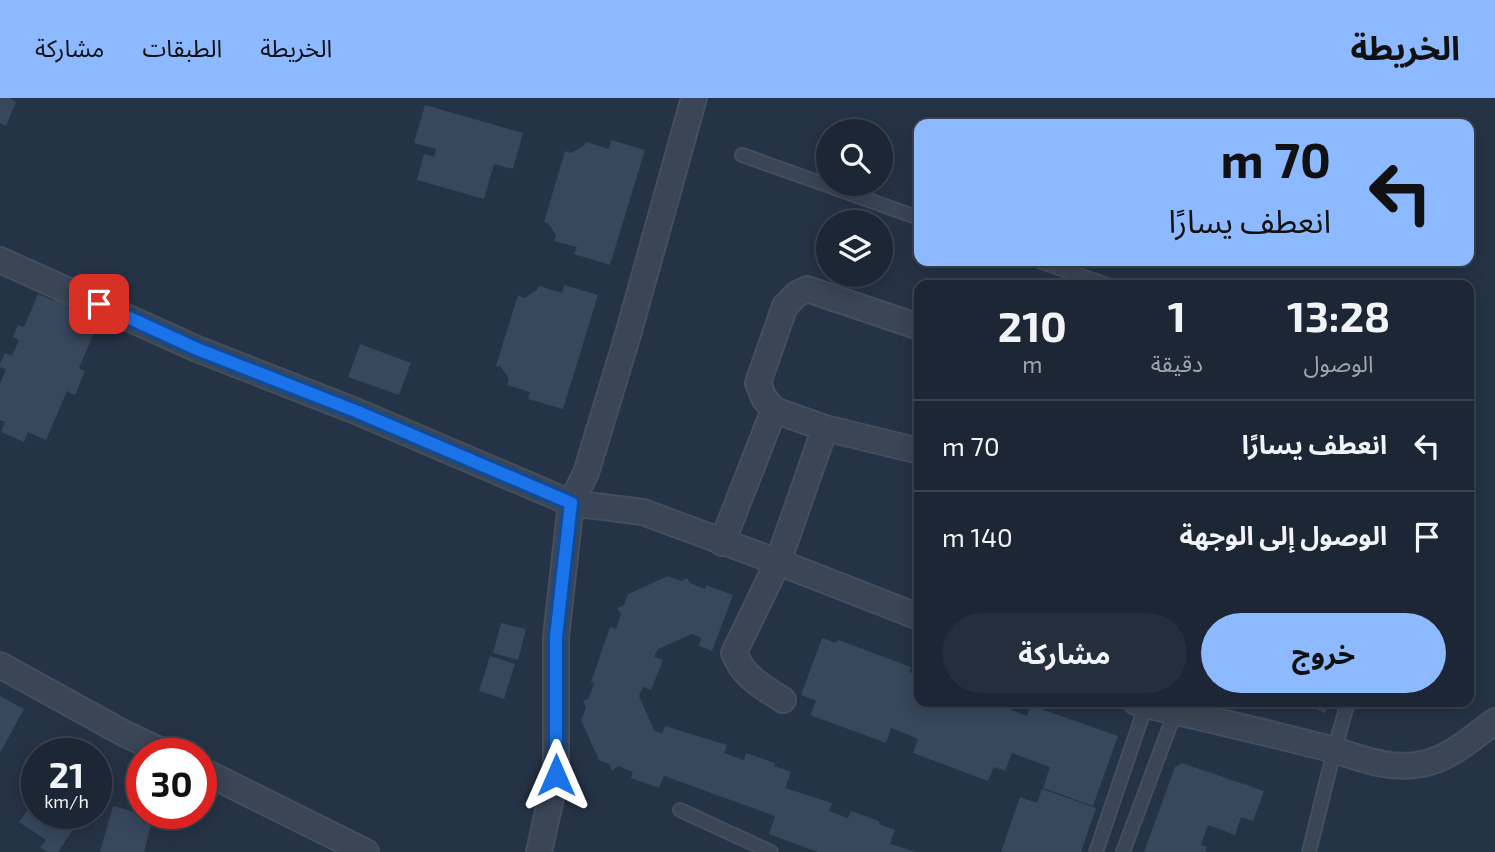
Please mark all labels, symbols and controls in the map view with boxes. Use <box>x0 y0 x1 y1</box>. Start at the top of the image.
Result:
text: الخريطة <box>1350 27 1460 67</box>
text: مشاركة <box>35 33 104 62</box>
text: الطبقات <box>142 33 222 62</box>
text: الخريطة <box>260 33 332 62</box>
map controls <box>816 119 893 287</box>
button: search <box>816 119 893 196</box>
text: 70 m <box>1220 129 1331 188</box>
icon: left <box>1355 147 1446 238</box>
text: انعطف يسارًا <box>1168 201 1331 239</box>
button: layers <box>816 210 893 287</box>
pin <box>69 274 129 334</box>
icon: arrive <box>80 285 118 323</box>
text: 1 <box>1168 290 1186 340</box>
text: 13:28 <box>1287 290 1390 340</box>
text: 210 <box>998 300 1067 350</box>
text: دقيقة <box>1151 349 1203 377</box>
text: الوصول <box>1304 349 1374 377</box>
text: m <box>1022 350 1042 378</box>
icon: left <box>1408 427 1446 465</box>
text: انعطف يسارًا <box>1242 428 1387 459</box>
text: 70 m <box>942 430 1000 461</box>
icon: arrive <box>1408 518 1446 556</box>
text: الوصول إلى الوجهة <box>1179 519 1387 550</box>
text: 140 m <box>942 521 1013 552</box>
button: مشاركة <box>942 613 1187 693</box>
button: خروج <box>1201 613 1446 693</box>
speed limit sign: 30 <box>126 738 217 829</box>
position arrow <box>519 738 593 812</box>
text: 21 <box>49 753 84 795</box>
text: km/h <box>44 790 89 812</box>

